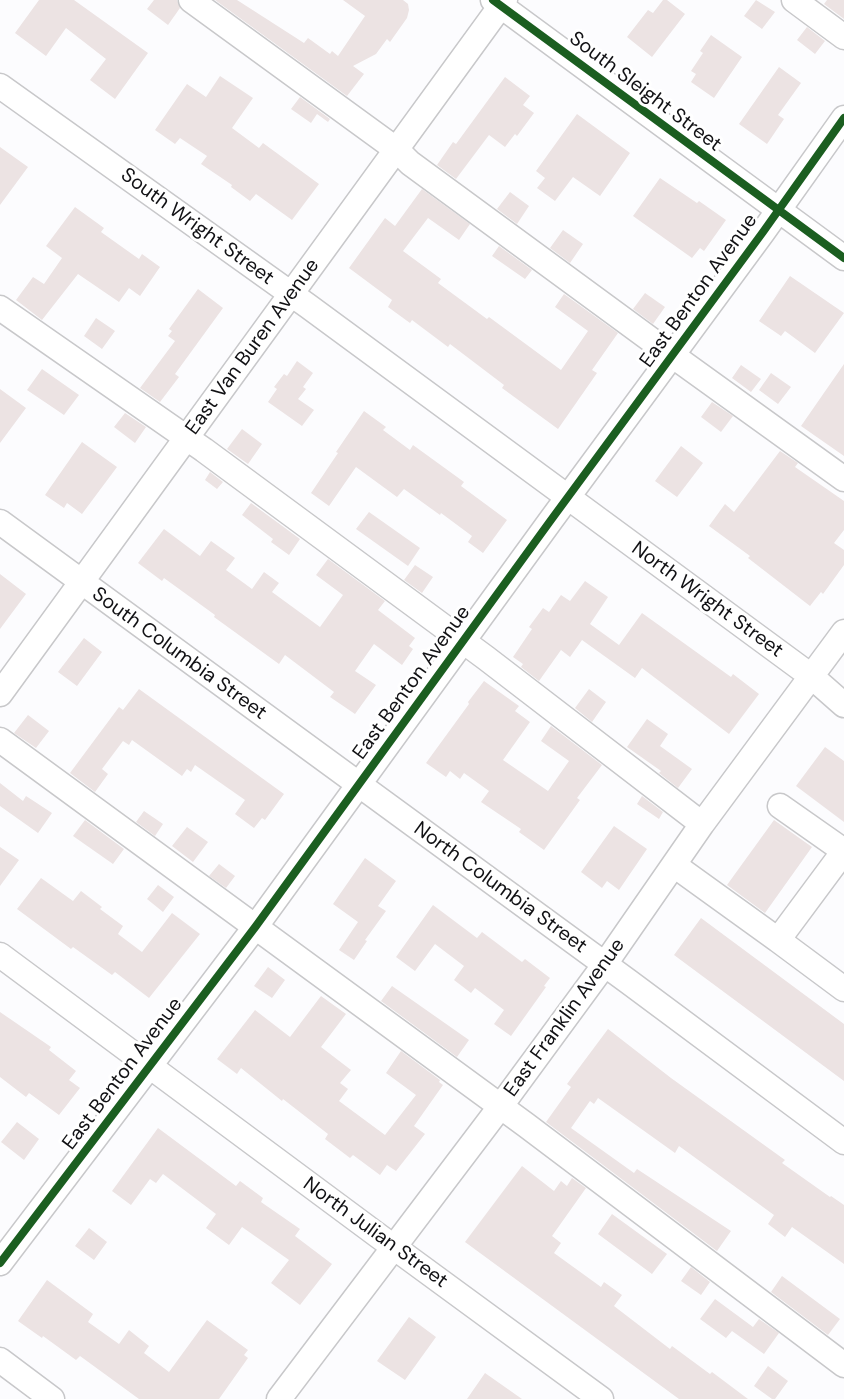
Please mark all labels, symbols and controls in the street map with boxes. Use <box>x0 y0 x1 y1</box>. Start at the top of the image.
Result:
street label: South Sleight Street <box>564 27 726 157</box>
street label: South Wright Street <box>116 163 278 291</box>
street label: East Benton Avenue <box>635 210 763 372</box>
street label: East Van Buren Avenue <box>181 254 325 440</box>
street label: North Wright Street <box>627 537 787 663</box>
street label: South Columbia Street <box>87 583 271 725</box>
street label: East Benton Avenue <box>348 602 476 764</box>
street label: North Columbia Street <box>409 817 591 959</box>
street label: East Franklin Avenue <box>500 934 630 1102</box>
street label: East Benton Avenue <box>58 993 188 1155</box>
street label: North Julian Street <box>298 1172 452 1294</box>

